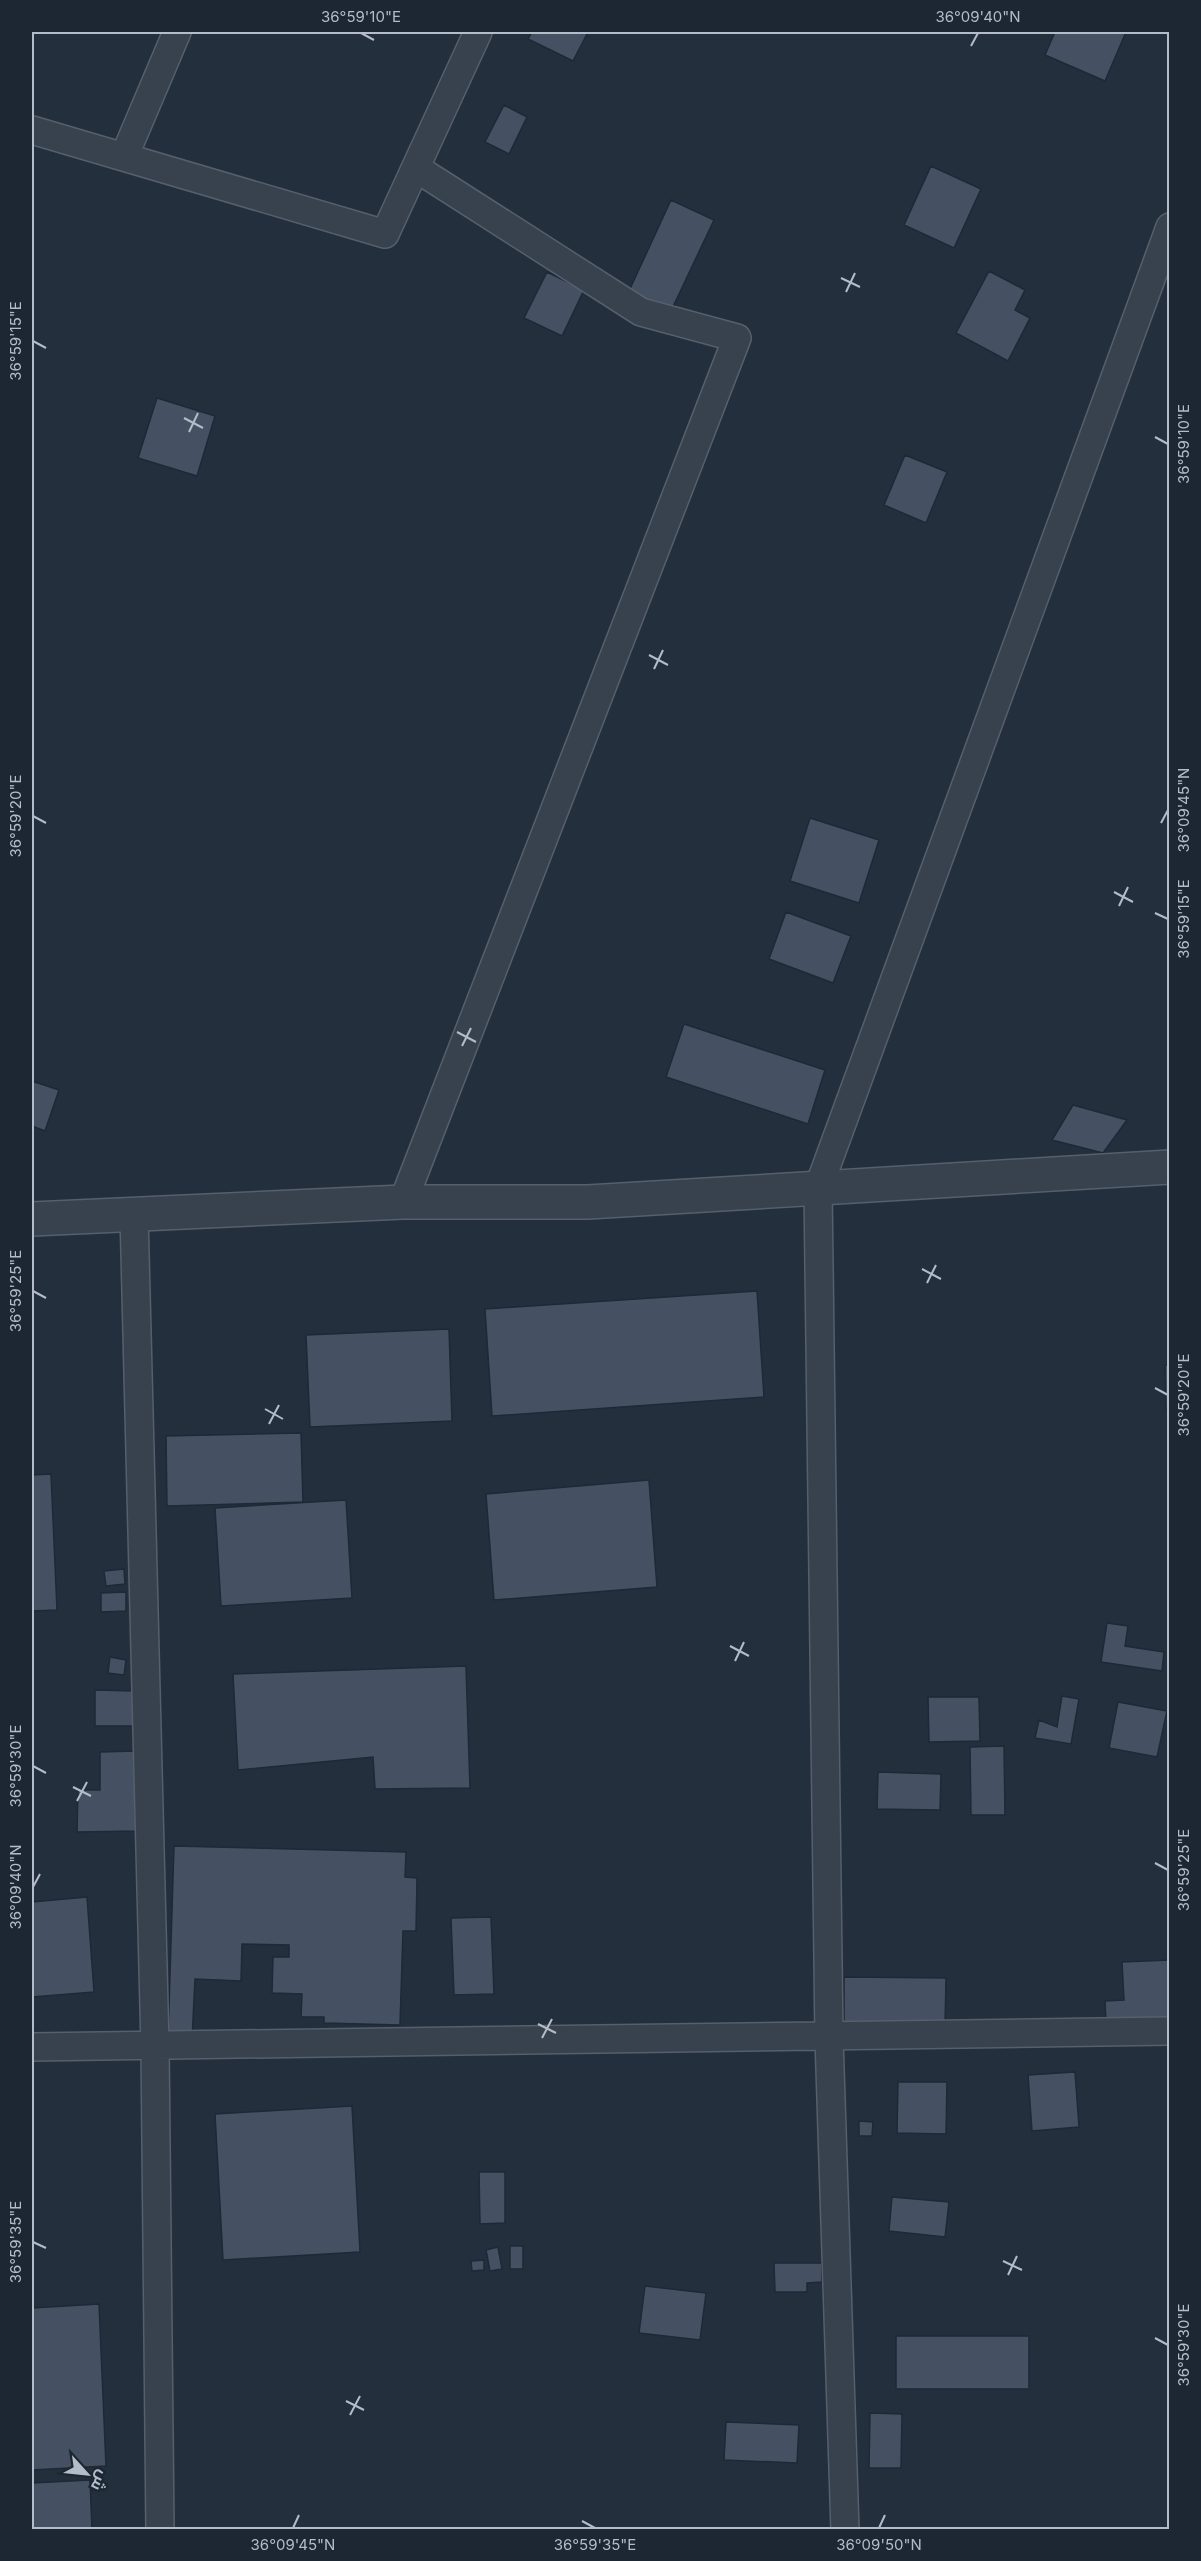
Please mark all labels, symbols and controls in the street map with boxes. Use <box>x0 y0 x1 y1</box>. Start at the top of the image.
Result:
text: 36°59'10"E <box>321 7 401 26</box>
text: 36°09'40"N <box>935 7 1021 26</box>
text: 36°59'15"E <box>6 301 25 381</box>
text: 36°59'10"E <box>1174 404 1193 484</box>
text: 36°09'45"N <box>1174 768 1193 852</box>
text: 36°59'20"E <box>6 775 25 857</box>
text: 36°59'15"E <box>1174 879 1193 959</box>
text: 36°59'25"E <box>6 1250 25 1332</box>
text: 36°59'20"E <box>1174 1354 1193 1436</box>
text: 36°59'30"E <box>6 1724 25 1808</box>
text: 36°59'25"E <box>1174 1829 1193 1911</box>
text: 36°09'40"N <box>6 1844 25 1930</box>
text: 36°59'35"E <box>6 2201 25 2283</box>
text: 36°59'30"E <box>1174 2303 1193 2387</box>
north arrow <box>57 2444 117 2504</box>
text: ش <box>87 2467 114 2494</box>
text: 36°09'45"N <box>251 2535 335 2554</box>
text: 36°59'35"E <box>554 2535 636 2554</box>
text: 36°09'50"N <box>836 2535 922 2554</box>

